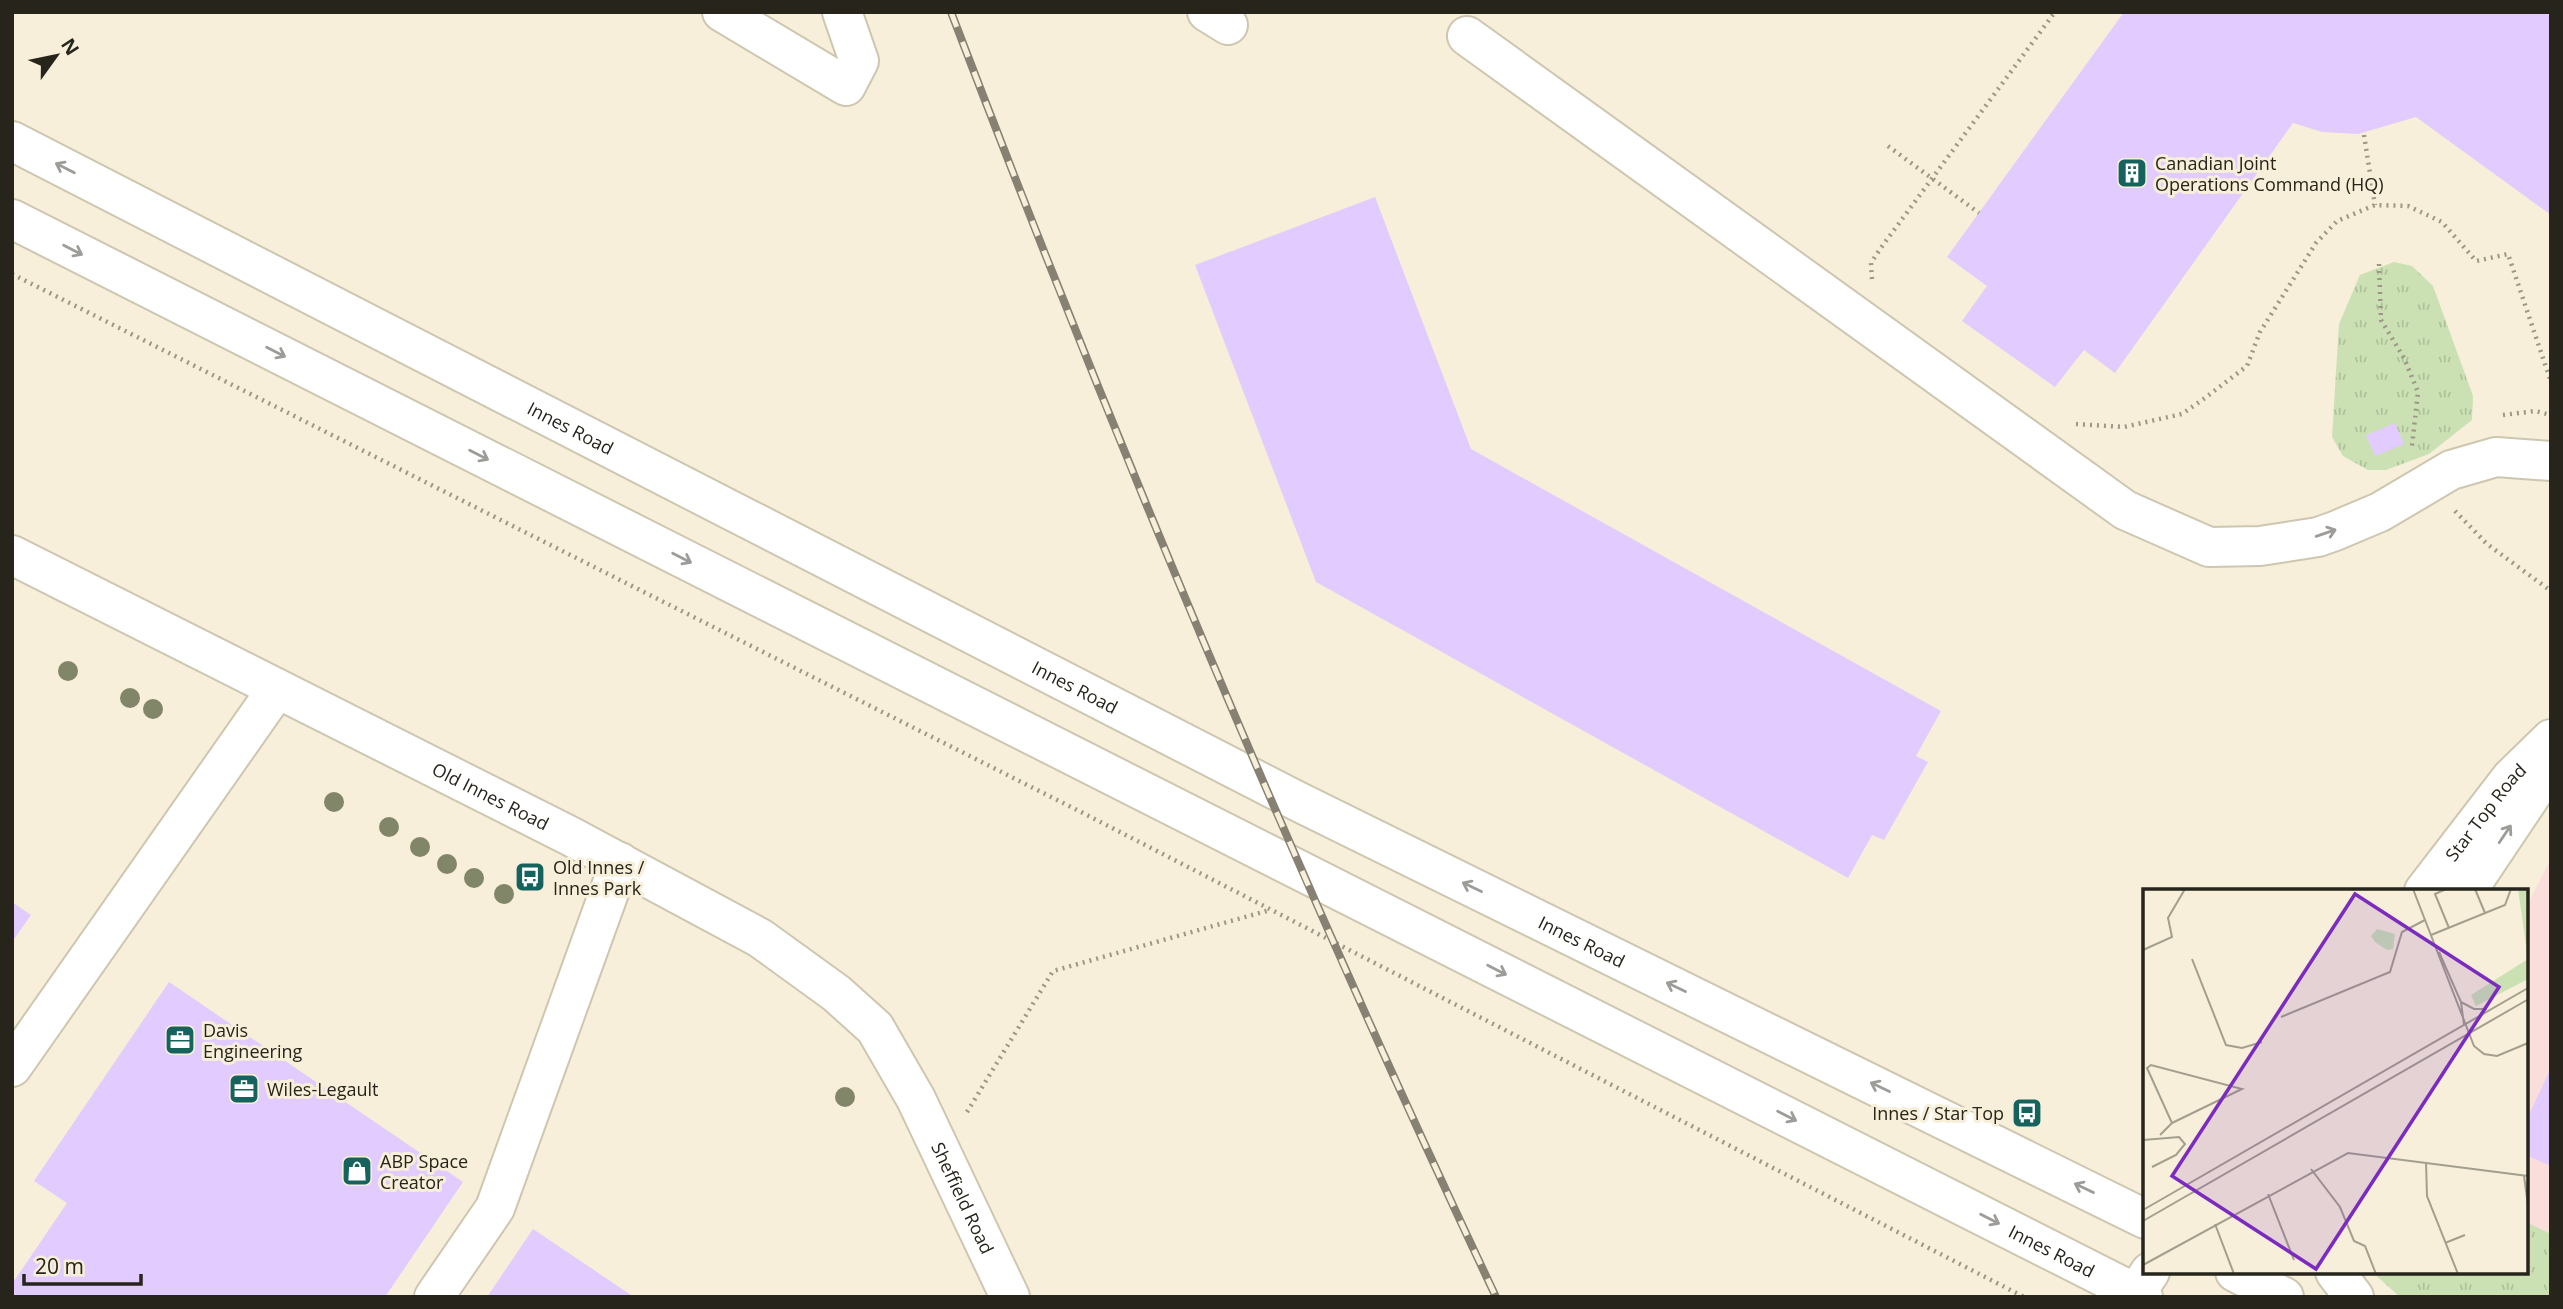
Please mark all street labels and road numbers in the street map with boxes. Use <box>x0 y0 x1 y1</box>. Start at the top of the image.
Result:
street label: Innes Road <box>524 396 618 460</box>
street label: Innes Road <box>1028 655 1122 719</box>
street label: Old Innes Road <box>428 757 553 836</box>
street label: Star Top Road <box>2440 758 2531 866</box>
street label: Innes Road <box>1534 910 1629 973</box>
street label: Sheffield Road <box>926 1138 1000 1258</box>
street label: Innes Road <box>2005 1219 2099 1283</box>

